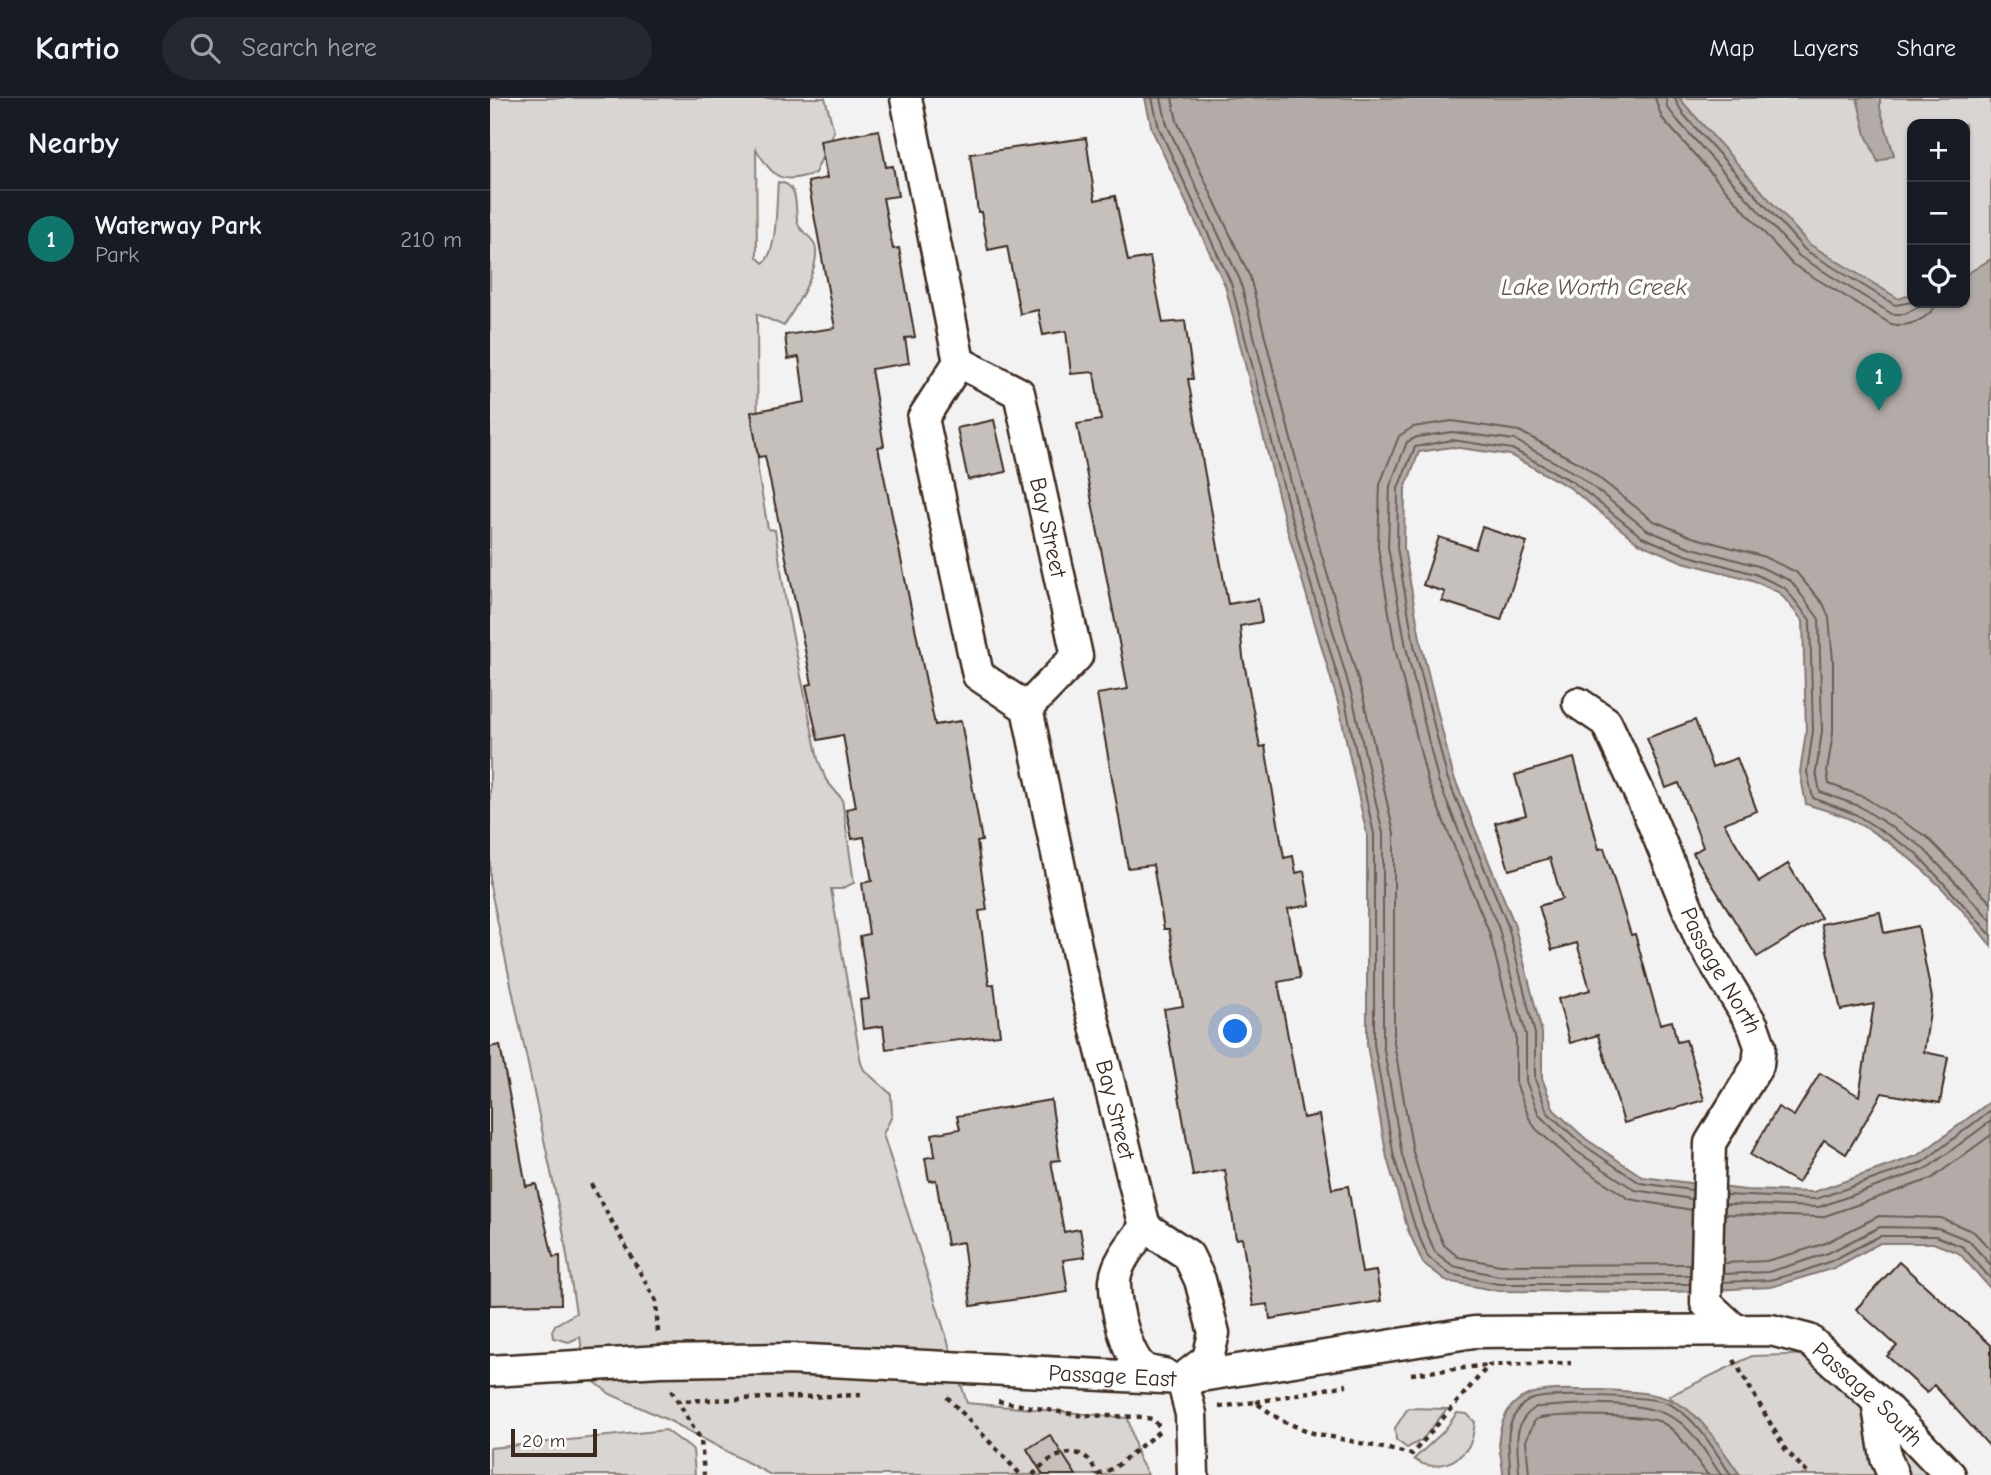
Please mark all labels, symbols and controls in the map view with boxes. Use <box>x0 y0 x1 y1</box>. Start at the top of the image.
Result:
search box <box>162 17 652 80</box>
text: Kartio <box>35 29 120 67</box>
icon: search <box>186 29 224 67</box>
text: Search here <box>242 33 377 63</box>
text: Map <box>1709 34 1755 62</box>
text: Layers <box>1793 34 1858 62</box>
text: Share <box>1896 34 1956 62</box>
map controls <box>1907 119 1970 308</box>
button: + <box>1907 119 1970 182</box>
text: Nearby <box>28 126 119 161</box>
button: − <box>1907 182 1970 245</box>
text: Waterway Park <box>95 211 261 241</box>
text: 1 <box>46 226 56 253</box>
text: 210 m <box>400 226 462 253</box>
text: Park <box>95 241 139 268</box>
button: locate <box>1907 245 1970 308</box>
water label: Lake Worth Creek <box>1501 273 1687 301</box>
pin: 1 <box>1856 353 1902 411</box>
street label: Bay Street <box>1024 475 1073 581</box>
street label: Passage North <box>1675 903 1768 1037</box>
your location <box>1218 1014 1252 1048</box>
street label: Bay Street <box>1090 1057 1141 1163</box>
street label: Passage South <box>1807 1336 1929 1452</box>
street label: Passage East <box>1048 1359 1178 1392</box>
scale bar <box>511 1426 597 1458</box>
text: 20 m <box>522 1430 566 1452</box>

